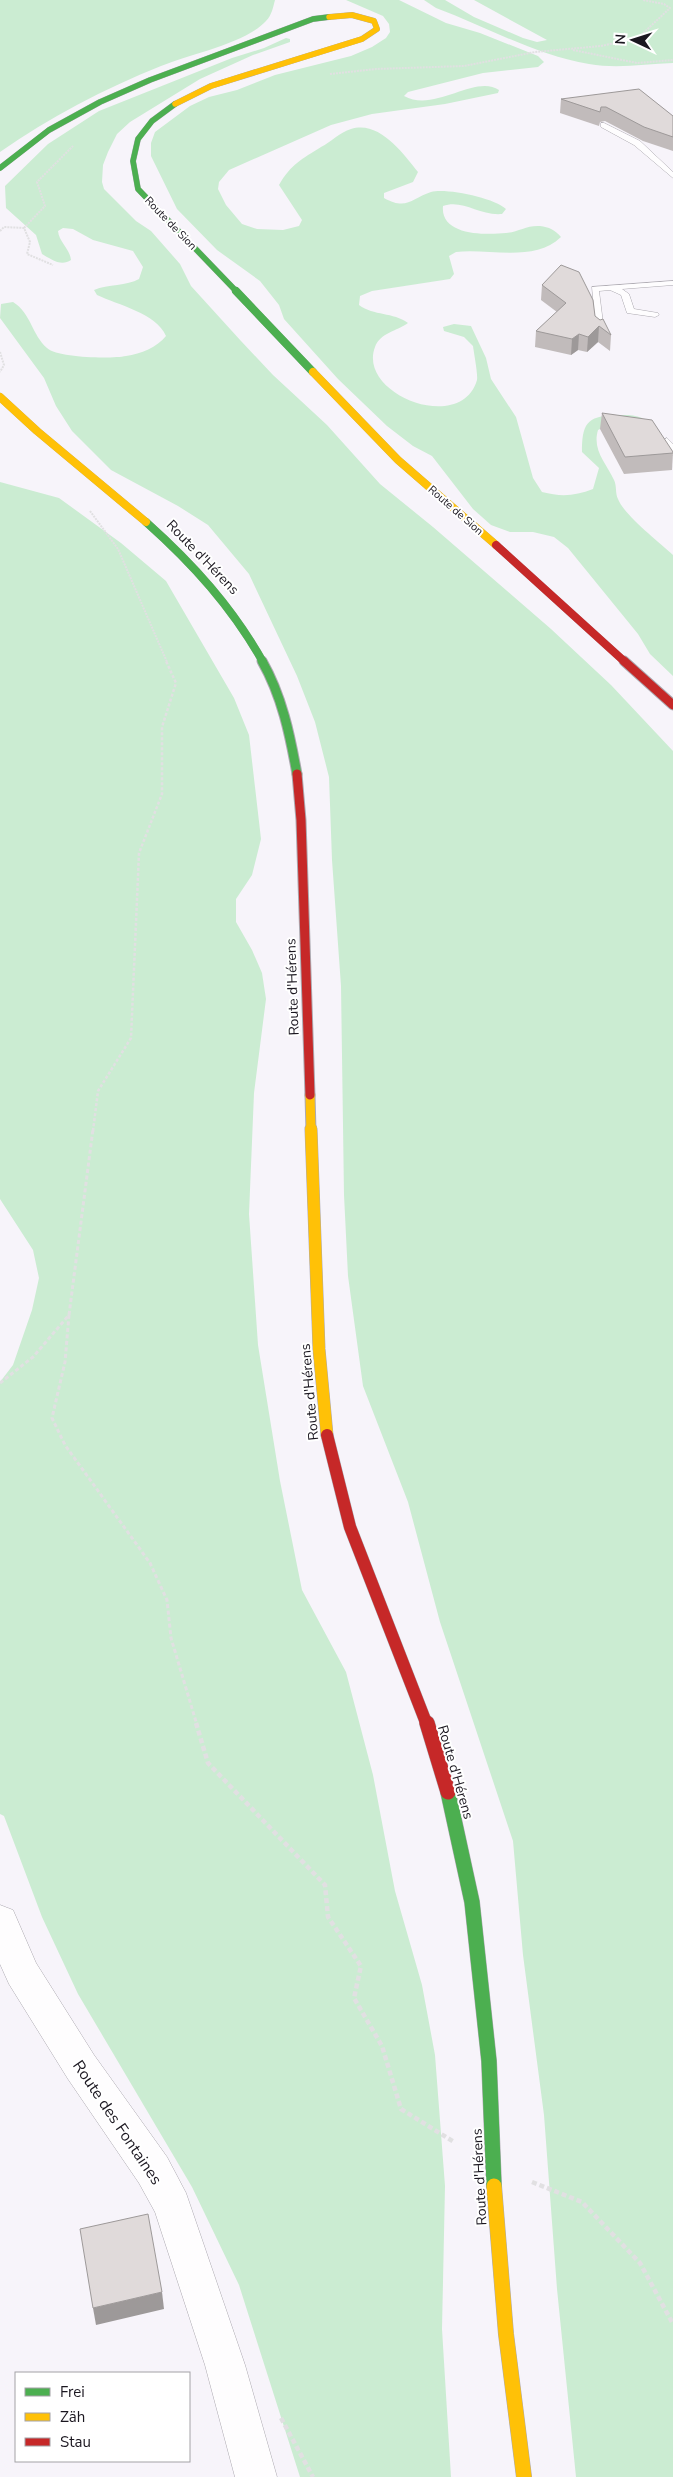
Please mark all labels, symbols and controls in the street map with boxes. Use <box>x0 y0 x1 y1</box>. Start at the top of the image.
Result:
north arrow <box>608 15 658 65</box>
text: N <box>611 33 630 45</box>
street label: Route de Sion <box>141 193 200 253</box>
street label: Route de Sion <box>425 482 487 539</box>
street label: Route d'Hérens <box>162 516 243 599</box>
street label: Route d'Hérens <box>281 938 304 1036</box>
street label: Route d'Hérens <box>296 1342 323 1441</box>
street label: Route d'Hérens <box>433 1723 478 1822</box>
street label: Route des Fontaines <box>67 2056 167 2189</box>
street label: Route d'Hérens <box>467 2128 492 2226</box>
legend <box>15 2372 190 2462</box>
text: Frei <box>60 2382 85 2402</box>
text: Zäh <box>60 2407 85 2427</box>
text: Stau <box>60 2432 91 2452</box>

